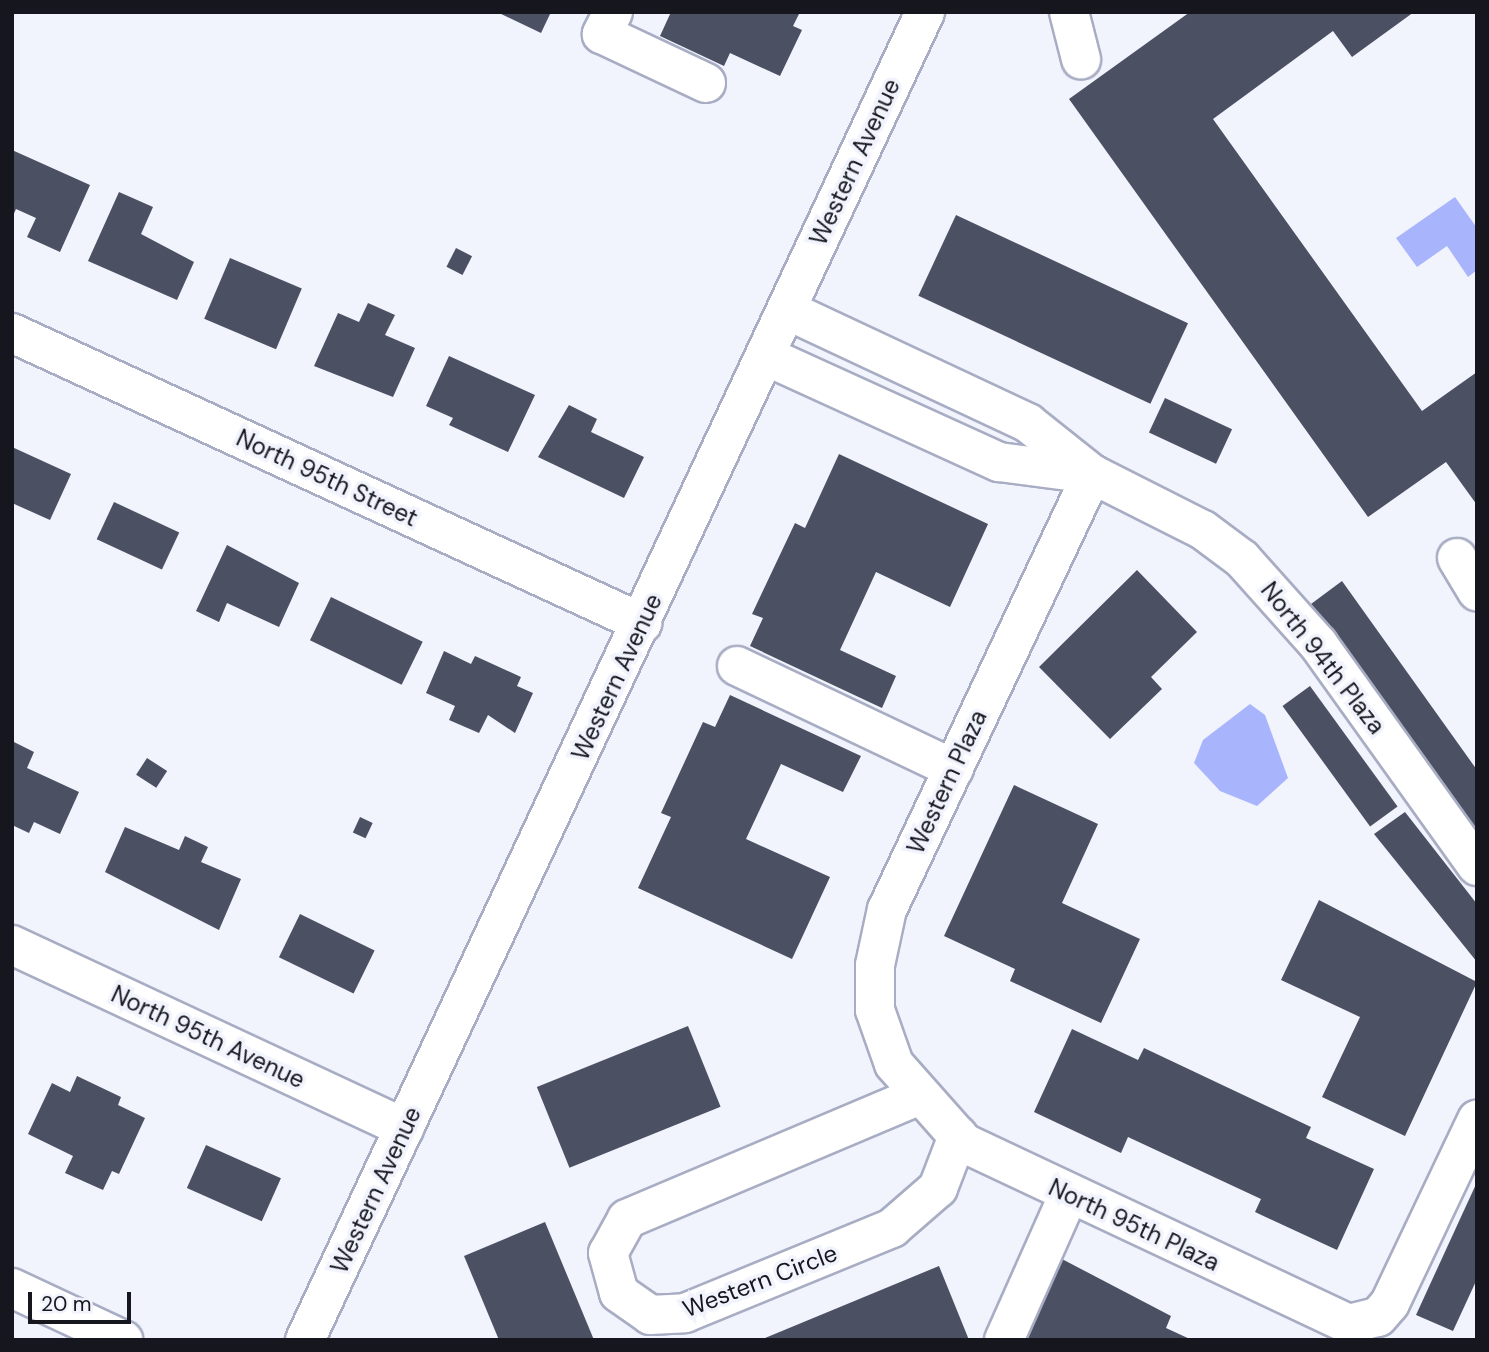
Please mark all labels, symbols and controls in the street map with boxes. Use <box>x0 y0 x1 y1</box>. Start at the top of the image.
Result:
street label: Western Avenue <box>804 74 906 250</box>
street label: North 95th Street <box>232 423 422 533</box>
street label: North 94th Plaza <box>1255 576 1391 740</box>
street label: Western Avenue <box>566 589 668 765</box>
street label: Western Plaza <box>901 706 993 858</box>
street label: North 95th Avenue <box>107 980 309 1094</box>
street label: Western Avenue <box>325 1102 427 1278</box>
street label: North 95th Plaza <box>1044 1173 1224 1277</box>
street label: Western Circle <box>679 1238 841 1324</box>
scale bar <box>32 1278 135 1322</box>
text: 20 m <box>41 1290 92 1318</box>

